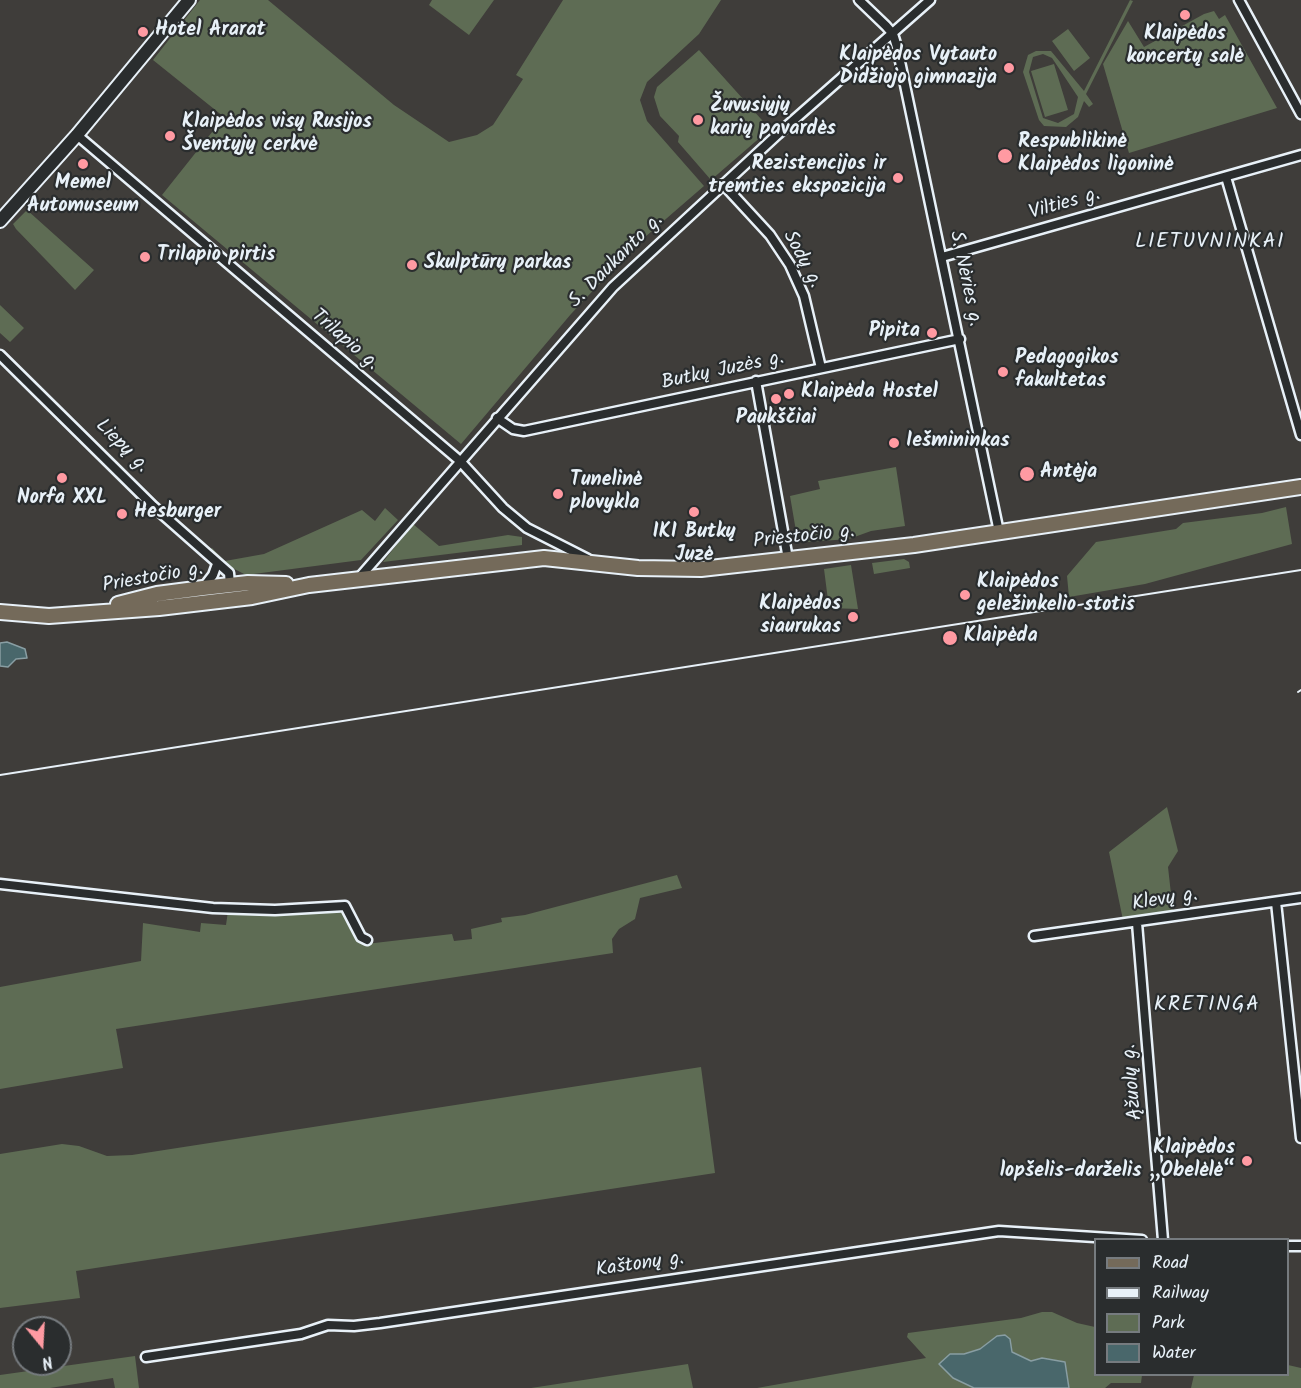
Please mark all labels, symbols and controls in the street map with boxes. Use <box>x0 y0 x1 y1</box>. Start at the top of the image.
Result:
marker: Klaipėdos koncertų salė <box>1178 8 1192 22</box>
place label: Hotel Ararat <box>155 20 265 44</box>
place label: Klaipėdos koncertų salė <box>1126 24 1244 71</box>
marker: Hotel Ararat <box>136 25 150 39</box>
place label: Klaipėdos Vytauto Didžiojo gimnazija <box>839 45 997 92</box>
marker: Klaipėdos Vytauto Didžiojo gimnazija <box>1002 61 1016 75</box>
place label: Žuvusiųjų karių pavardės <box>710 96 836 143</box>
place label: Klaipėdos visų Rusijos Šventųjų cerkvė <box>182 112 372 159</box>
marker: Žuvusiųjų karių pavardės <box>691 113 705 127</box>
marker: Klaipėdos visų Rusijos Šventųjų cerkvė <box>163 129 177 143</box>
place label: Respublikinė Klaipėdos ligoninė <box>1018 132 1173 179</box>
marker: Respublikinė Klaipėdos ligoninė <box>996 147 1014 165</box>
place label: Rezistencijos ir tremties ekspozicija <box>709 154 886 201</box>
marker: Memel Automuseum <box>76 157 90 171</box>
marker: Rezistencijos ir tremties ekspozicija <box>891 171 905 185</box>
place label: Memel Automuseum <box>27 173 139 220</box>
street label: Vilties g. <box>1027 183 1103 227</box>
street label: S. Daukanto g. <box>565 210 669 314</box>
street label: Sodų g. <box>776 227 826 293</box>
street label: S. Nėries g. <box>942 229 986 329</box>
district label: LIETUVNINKAI <box>1135 230 1285 256</box>
place label: Trilapio pirtis <box>157 245 275 269</box>
marker: Trilapio pirtis <box>138 250 152 264</box>
place label: Skulptūrų parkas <box>424 253 571 277</box>
marker: Skulptūrų parkas <box>405 258 419 272</box>
street label: Trilapio g. <box>305 305 383 377</box>
place label: Pipita <box>869 321 920 345</box>
marker: Pipita <box>925 326 939 340</box>
street label: Butkų Juzės g. <box>660 347 786 397</box>
place label: Pedagogikos fakultetas <box>1015 348 1119 395</box>
marker: Pedagogikos fakultetas <box>996 365 1010 379</box>
place label: Klaipėda Hostel <box>801 382 938 406</box>
marker: Klaipėda Hostel <box>782 387 796 401</box>
marker: Paukščiai <box>769 392 783 406</box>
place label: Paukščiai <box>736 408 816 432</box>
street label: Liepų g. <box>89 415 153 479</box>
place label: Iešmininkas <box>906 431 1010 455</box>
marker: Iešmininkas <box>887 436 901 450</box>
place label: Antėja <box>1040 462 1097 486</box>
marker: Antėja <box>1018 465 1036 483</box>
place label: Tunelinė plovykla <box>570 470 642 517</box>
marker: Norfa XXL <box>55 471 69 485</box>
marker: Tunelinė plovykla <box>551 487 565 501</box>
place label: Norfa XXL <box>17 488 107 512</box>
place label: Hesburger <box>134 502 221 526</box>
marker: IKI Butkų Juzė <box>687 505 701 519</box>
marker: Hesburger <box>115 507 129 521</box>
street label: Priestočio g. <box>752 521 856 555</box>
place label: IKI Butkų Juzė <box>653 522 735 569</box>
street label: Priestočio g. <box>101 558 205 600</box>
place label: Klaipėdos geležinkelio stotis <box>977 572 1135 619</box>
marker: Klaipėdos geležinkelio stotis <box>958 588 972 602</box>
place label: Klaipėdos siaurukas <box>759 594 841 641</box>
marker: Klaipėdos siaurukas <box>846 610 860 624</box>
place label: Klaipėda <box>964 626 1038 650</box>
marker: Klaipėda <box>941 629 959 647</box>
street label: Klevų g. <box>1131 884 1199 918</box>
district label: KRETINGA <box>1154 993 1260 1019</box>
street label: Ąžuolų g. <box>1119 1043 1149 1121</box>
place label: Klaipėdos lopšelis-darželis „Obelėlė“ <box>1000 1138 1235 1185</box>
marker: Klaipėdos lopšelis-darželis „Obelėlė“ <box>1240 1154 1254 1168</box>
legend <box>1094 1238 1289 1376</box>
street label: Kaštonų g. <box>594 1248 686 1284</box>
text: Road <box>1152 1249 1188 1278</box>
text: Railway <box>1152 1279 1209 1308</box>
text: Park <box>1152 1309 1185 1338</box>
north arrow <box>12 1316 72 1376</box>
text: Water <box>1152 1339 1196 1368</box>
text: N <box>38 1348 56 1375</box>

